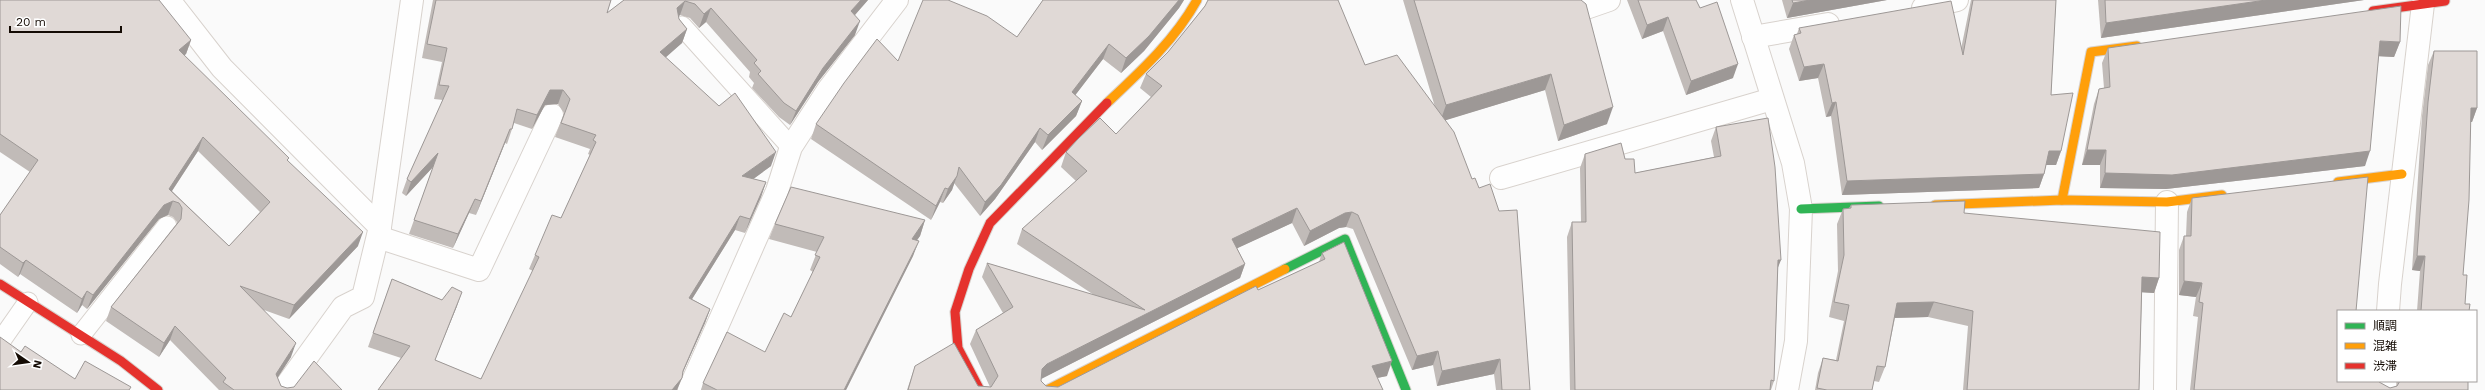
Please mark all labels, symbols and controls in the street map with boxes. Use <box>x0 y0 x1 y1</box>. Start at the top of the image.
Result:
scale bar <box>10 8 121 34</box>
text: 20 m <box>16 15 46 29</box>
legend <box>2337 310 2477 382</box>
text: 順調 <box>2373 319 2397 333</box>
text: 混雑 <box>2373 339 2397 353</box>
north arrow <box>8 342 48 382</box>
text: N <box>30 359 45 370</box>
text: 渋滞 <box>2373 359 2397 373</box>

